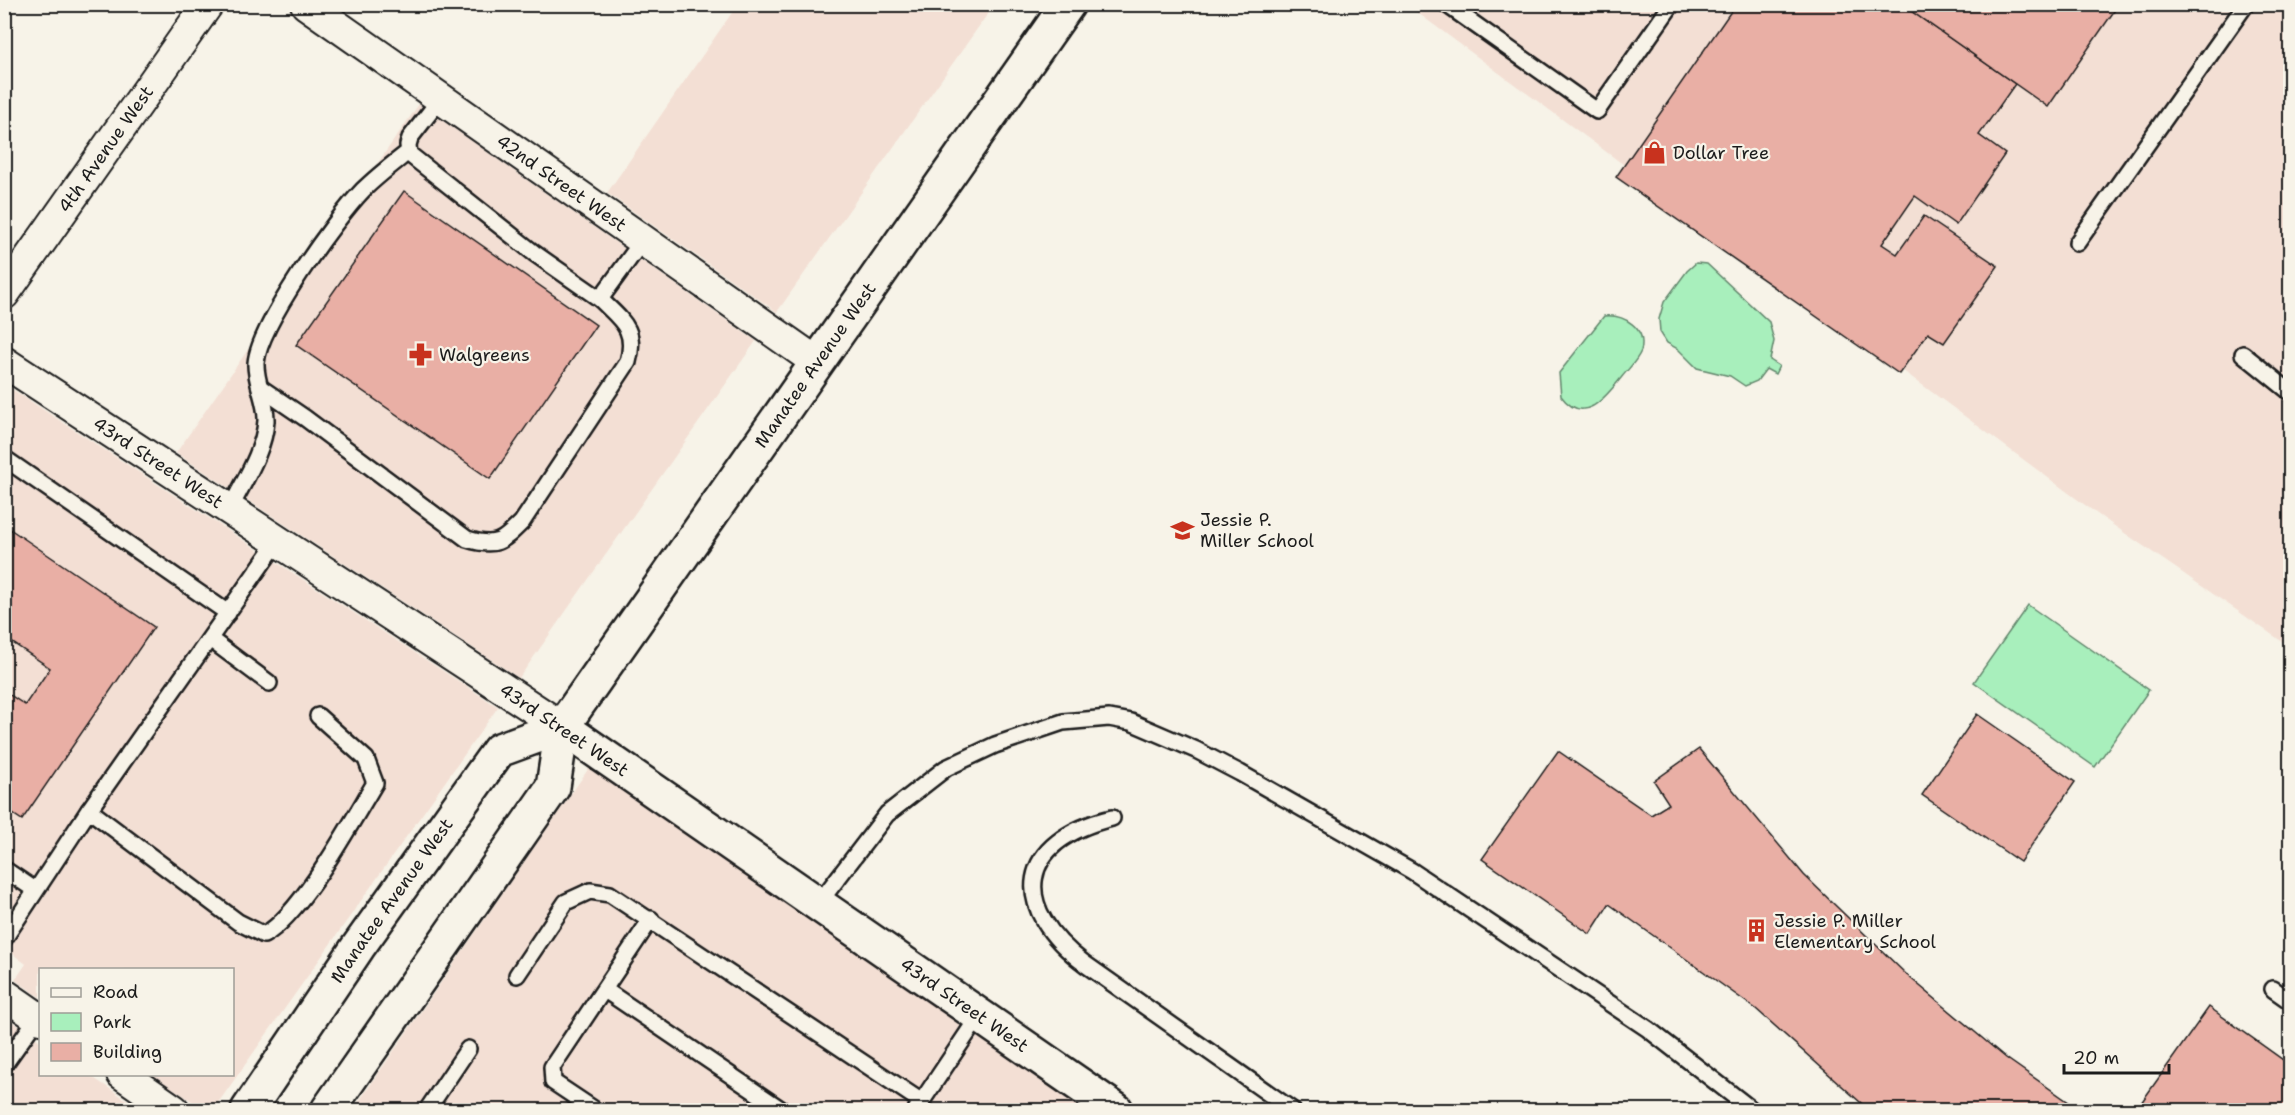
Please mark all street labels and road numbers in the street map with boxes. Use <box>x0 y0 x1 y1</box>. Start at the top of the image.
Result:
street label: 4th Avenue West <box>53 81 159 218</box>
street label: 42nd Street West <box>492 129 631 237</box>
street label: Manatee Avenue West <box>749 278 882 453</box>
street label: 43rd Street West <box>88 411 228 514</box>
street label: 43rd Street West <box>495 678 633 782</box>
street label: Manatee Avenue West <box>325 813 458 988</box>
street label: 43rd Street West <box>895 952 1033 1058</box>

